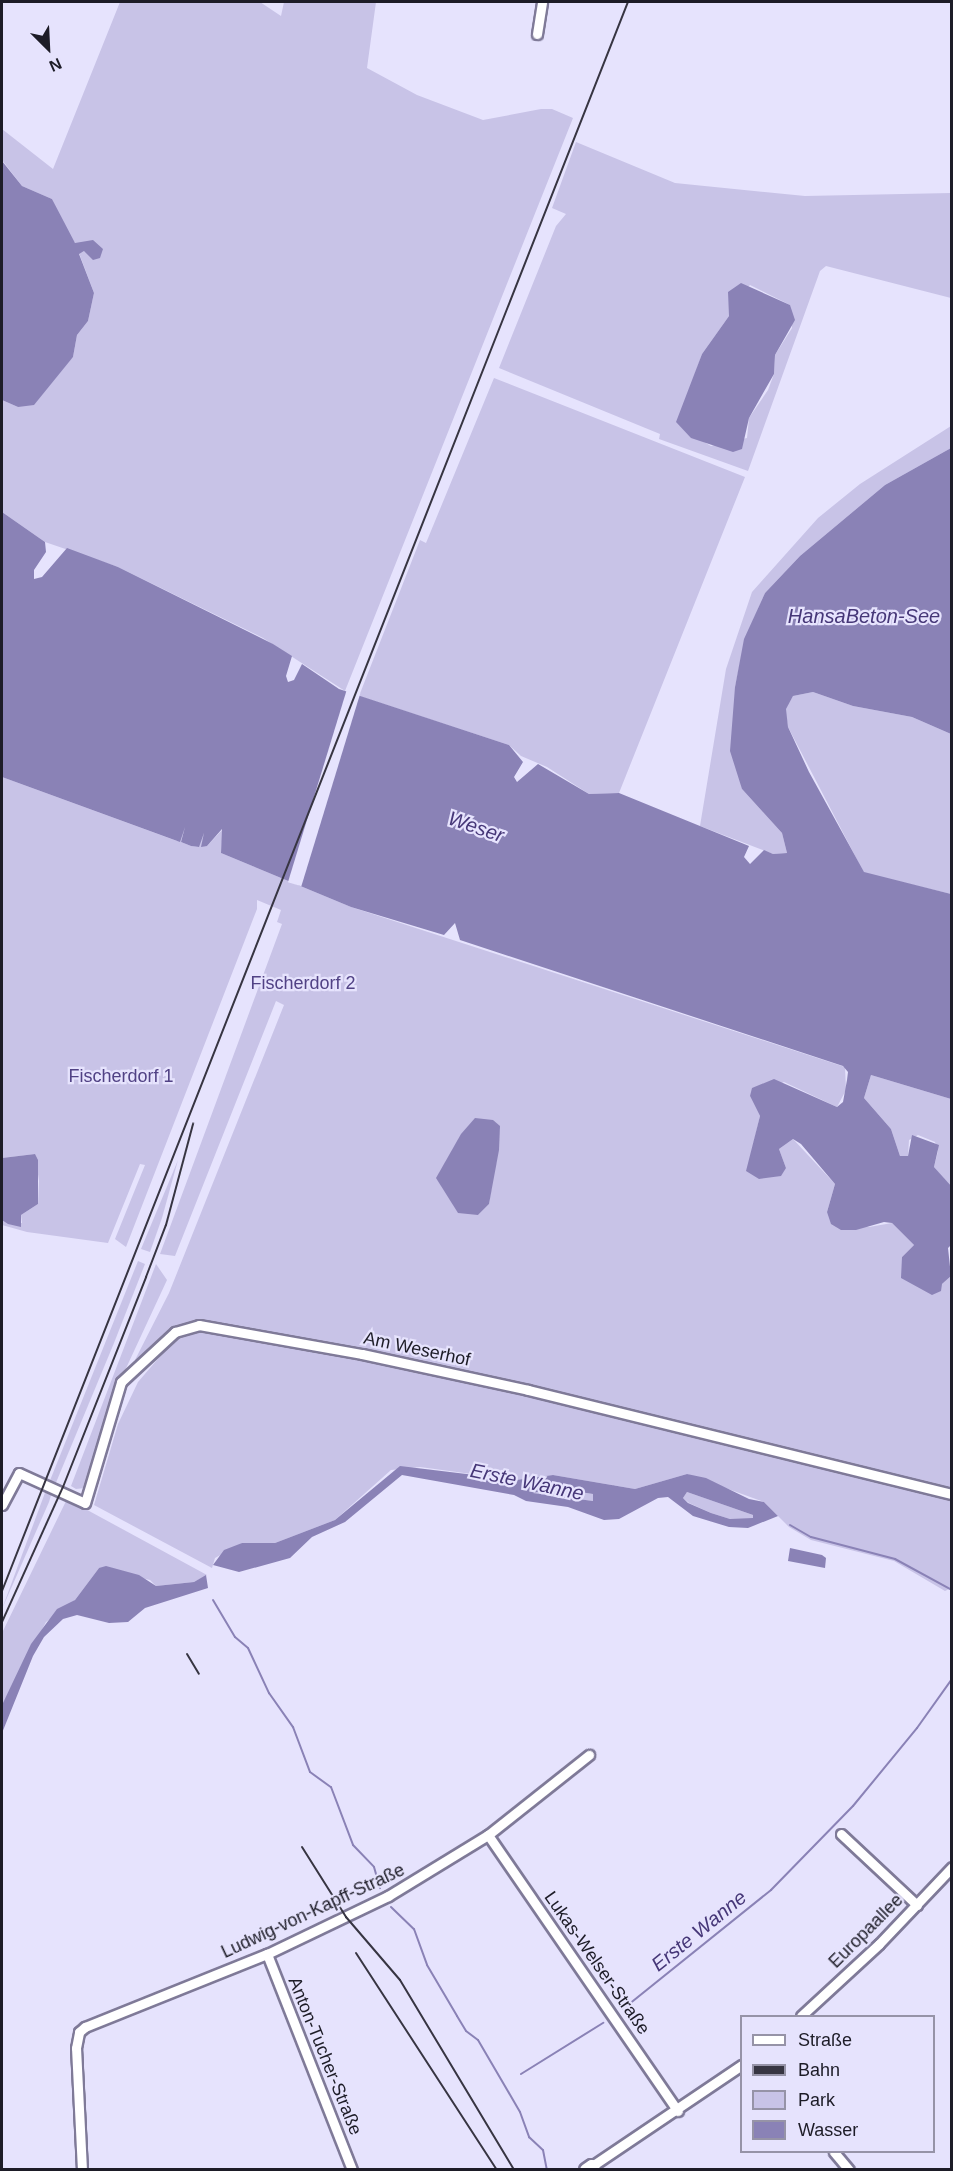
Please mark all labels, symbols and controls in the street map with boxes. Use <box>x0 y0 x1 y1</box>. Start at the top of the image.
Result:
north arrow <box>18 18 78 78</box>
text: N <box>47 55 64 75</box>
water label: HansaBeton-See <box>788 604 940 628</box>
water label: Weser <box>445 806 507 848</box>
park label: Fischerdorf 2 <box>250 972 356 994</box>
park label: Fischerdorf 1 <box>68 1065 174 1087</box>
street label: Am Weserhof <box>362 1327 472 1371</box>
water label: Erste Wanne <box>468 1458 586 1506</box>
street label: Ludwig-von-Kapff-Straße <box>218 1859 408 1963</box>
water label: Erste Wanne <box>647 1885 751 1977</box>
street label: Lukas-Welser-Straße <box>539 1887 655 2039</box>
street label: Europaallee <box>824 1889 908 1973</box>
street label: Anton-Tucher-Straße <box>283 1974 367 2138</box>
legend <box>740 2015 935 2153</box>
text: Straße <box>798 2030 852 2050</box>
text: Bahn <box>798 2060 840 2080</box>
text: Park <box>798 2090 835 2110</box>
text: Wasser <box>798 2120 858 2140</box>

